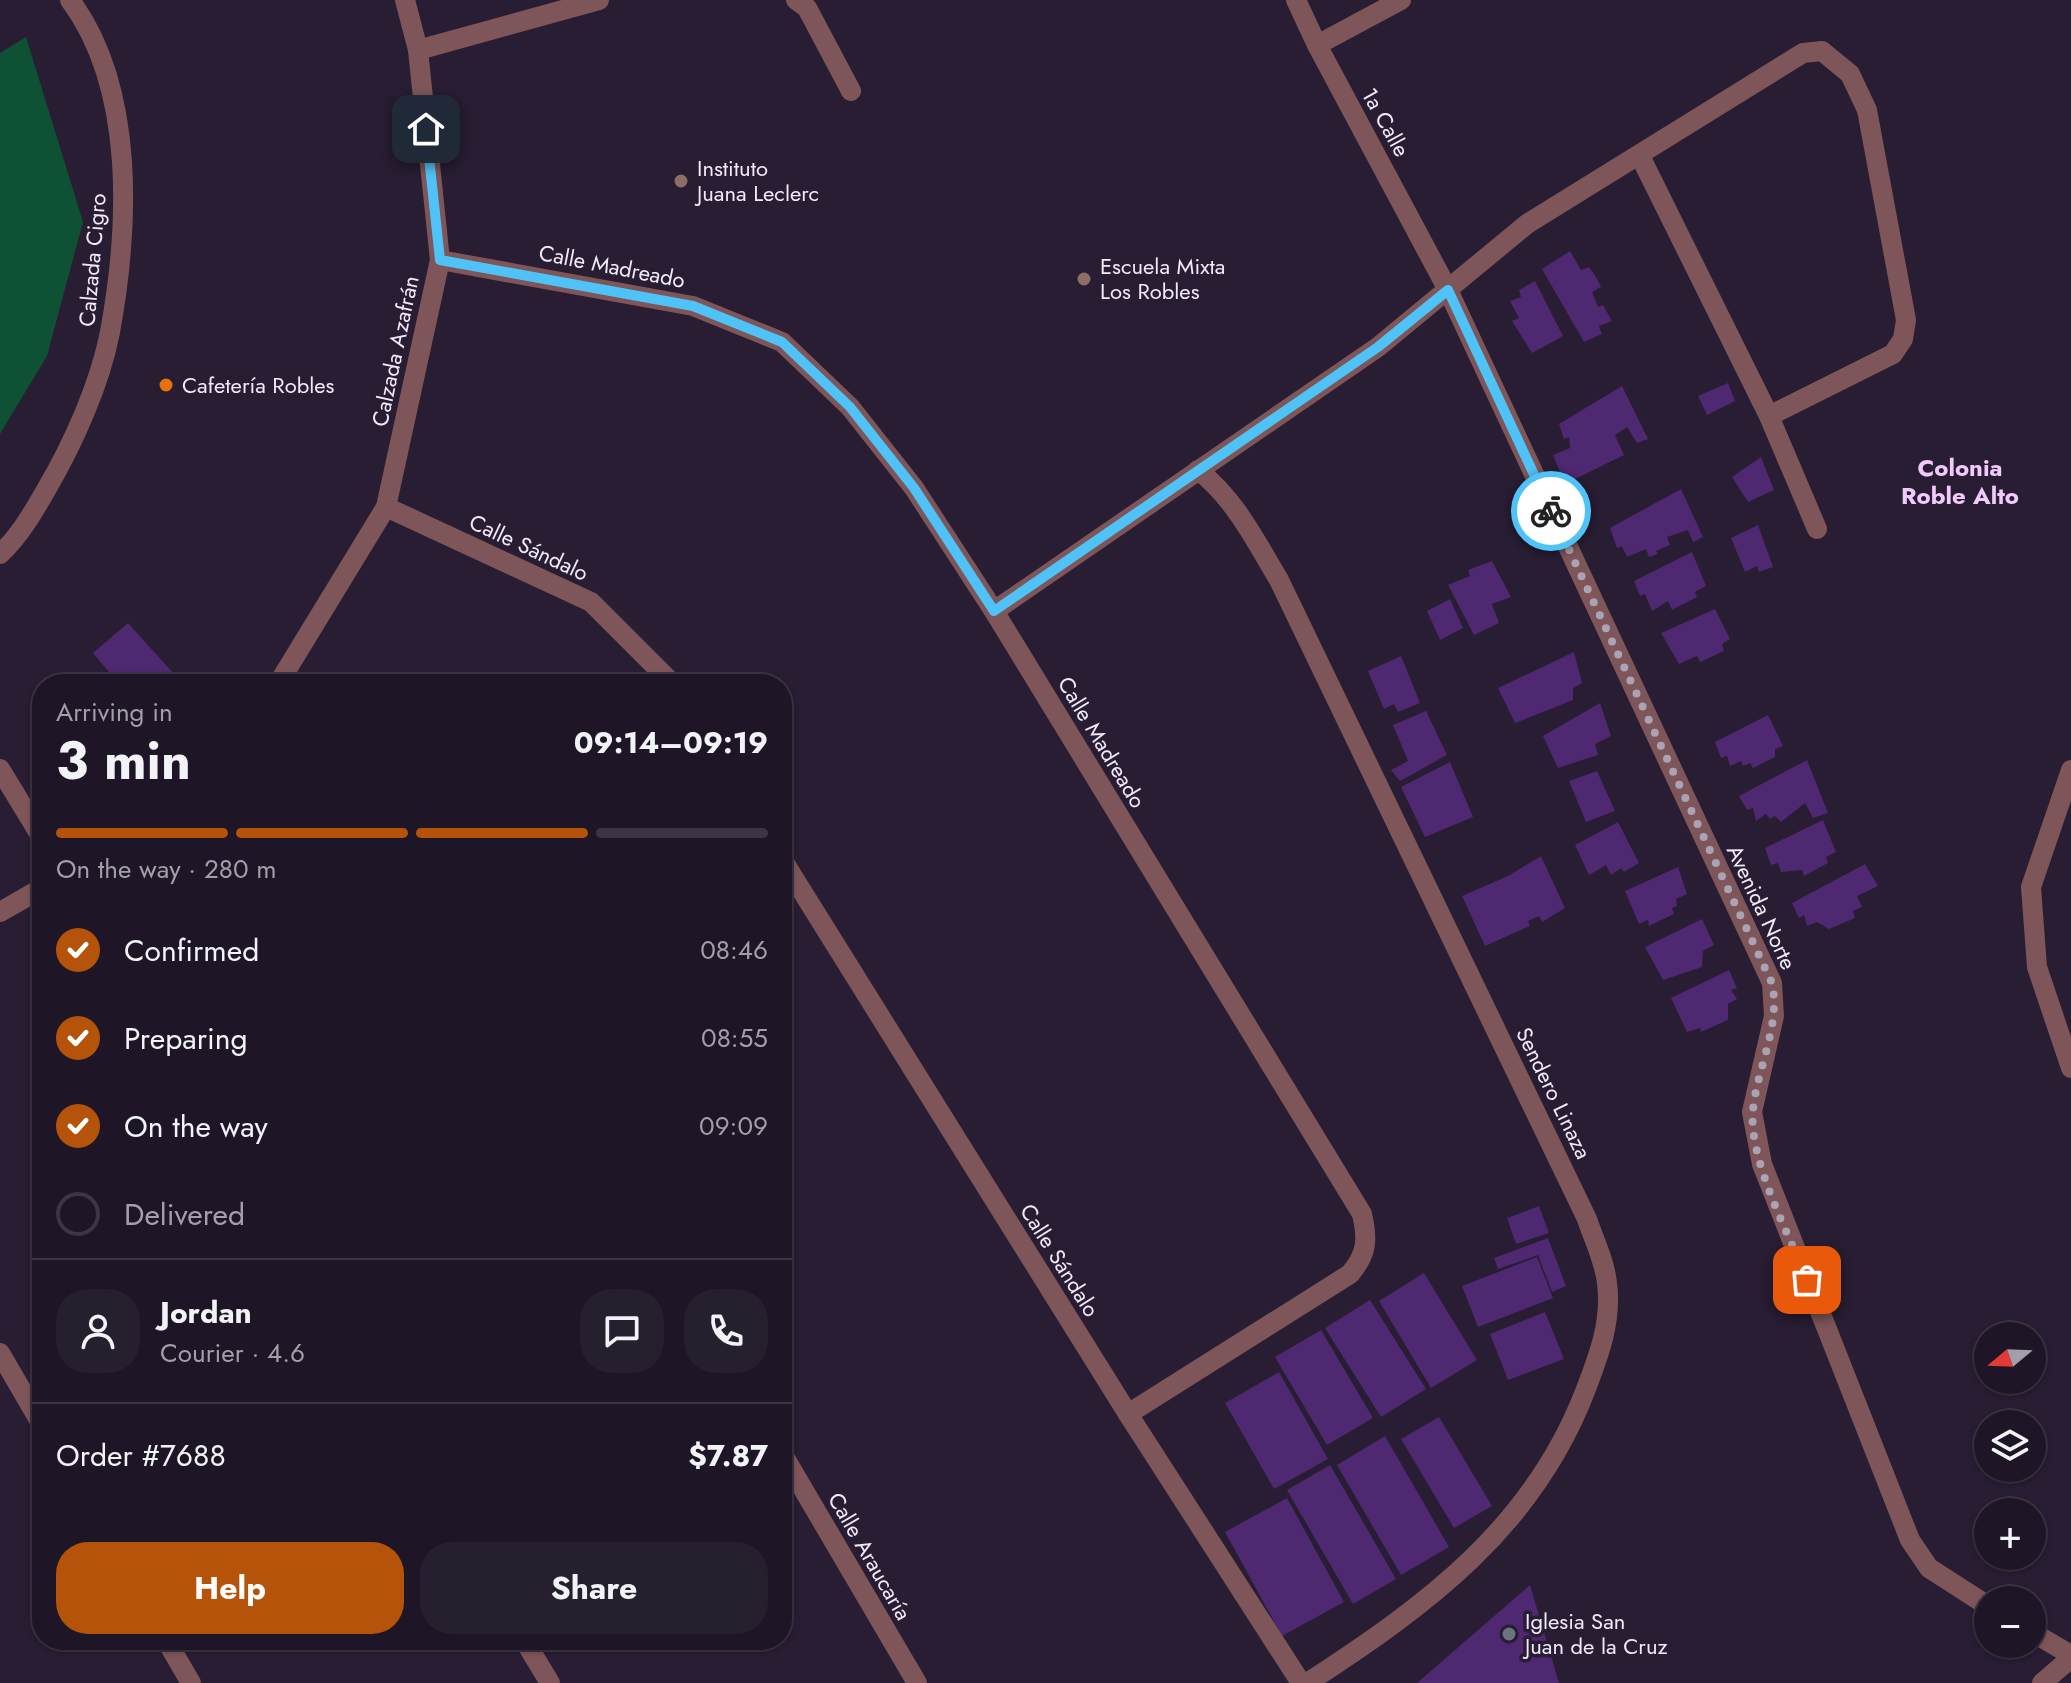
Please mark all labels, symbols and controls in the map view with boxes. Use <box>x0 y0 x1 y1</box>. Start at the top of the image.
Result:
street label: 1a Calle <box>1354 82 1418 162</box>
pin <box>392 95 460 163</box>
icon: home <box>404 107 448 151</box>
place label: Instituto Juana Leclerc <box>694 152 819 209</box>
marker: Instituto Juana Leclerc <box>672 172 690 190</box>
street label: Calzada Cigro <box>70 192 114 328</box>
street label: Calle Madreado <box>536 236 688 296</box>
place label: Escuela Mixta Los Robles <box>1100 250 1225 307</box>
marker: Escuela Mixta Los Robles <box>1075 270 1093 288</box>
street label: Calzada Azafrán <box>363 273 427 429</box>
place label: Cafetería Robles <box>182 369 335 401</box>
marker: Cafetería Robles <box>157 376 175 394</box>
district label: Colonia Roble Alto <box>1901 450 2019 513</box>
courier <box>1511 471 1591 551</box>
icon: bike <box>1529 489 1573 533</box>
street label: Calle Sándalo <box>464 505 594 589</box>
street label: Calle Madreado <box>1050 670 1154 814</box>
text: Arriving in <box>56 693 173 731</box>
text: 09:14–09:19 <box>574 721 768 764</box>
text: 3 min <box>56 723 191 799</box>
street label: Avenida Norte <box>1719 839 1805 975</box>
text: On the way · 280 m <box>56 850 277 888</box>
icon: check <box>56 928 100 972</box>
text: Confirmed <box>124 929 259 972</box>
text: 08:46 <box>700 931 768 969</box>
icon: check <box>56 1016 100 1060</box>
text: Preparing <box>124 1017 248 1060</box>
text: 08:55 <box>701 1019 768 1057</box>
street label: Sendero Linaza <box>1508 1022 1600 1164</box>
icon: check <box>56 1104 100 1148</box>
text: On the way <box>124 1105 268 1148</box>
text: 09:09 <box>699 1107 768 1145</box>
text: Delivered <box>124 1193 245 1236</box>
street label: Calle Sándalo <box>1012 1197 1108 1323</box>
pin <box>1773 1246 1841 1314</box>
icon: bag <box>1785 1258 1829 1302</box>
button: person <box>56 1289 140 1373</box>
button: chat <box>580 1289 664 1373</box>
button: phone <box>684 1289 768 1373</box>
text: Jordan <box>160 1291 252 1334</box>
north arrow <box>1974 1322 2046 1394</box>
map controls <box>1974 1322 2046 1658</box>
text: Courier · 4.6 <box>160 1334 305 1372</box>
button: layers <box>1974 1410 2046 1482</box>
text: Order #7688 <box>56 1434 226 1477</box>
text: $7.87 <box>688 1434 768 1477</box>
street label: Calle Araucaría <box>820 1486 920 1626</box>
button: + <box>1974 1498 2046 1570</box>
button: Help <box>56 1542 404 1634</box>
button: Share <box>420 1542 768 1634</box>
button: − <box>1974 1586 2046 1658</box>
place label: Iglesia San Juan de la Cruz <box>1522 1605 1668 1662</box>
marker: Iglesia San Juan de la Cruz <box>1500 1625 1518 1643</box>

